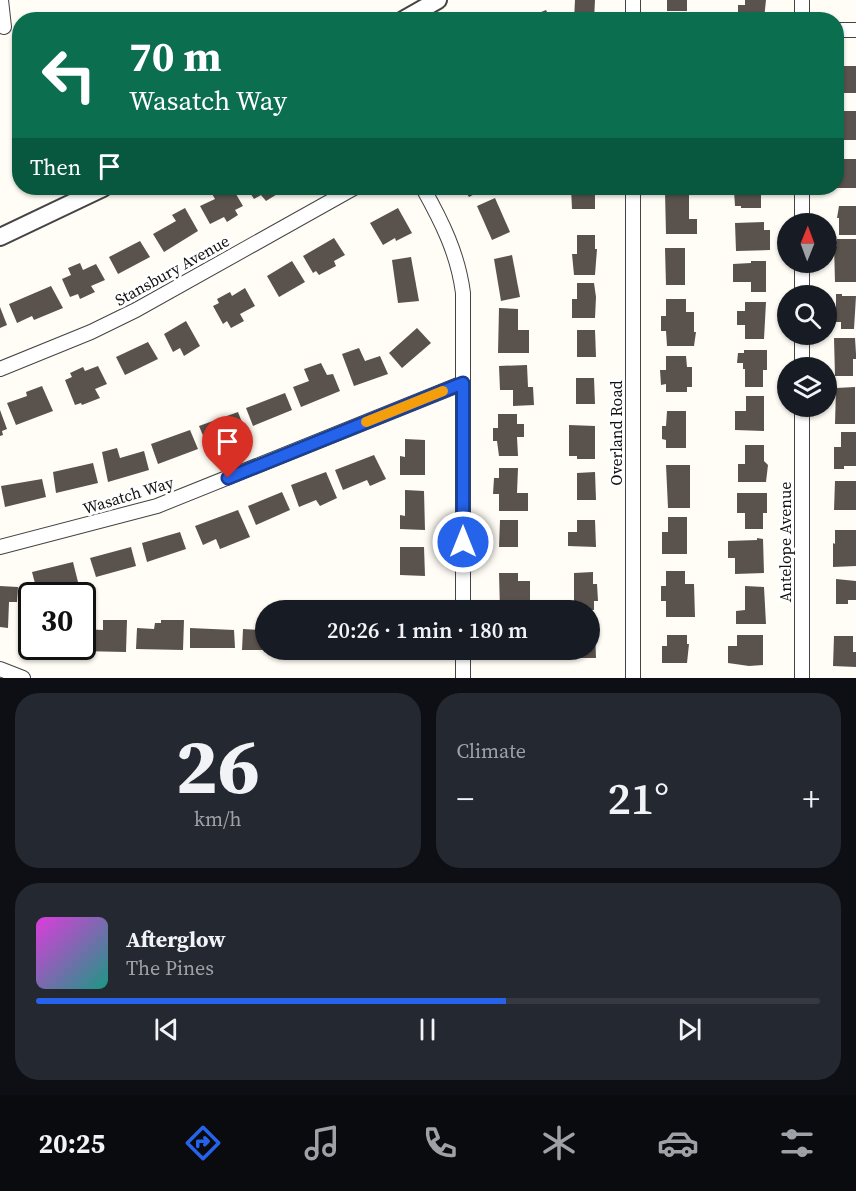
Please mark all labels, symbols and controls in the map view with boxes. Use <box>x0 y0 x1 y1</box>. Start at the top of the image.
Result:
text: 70 m <box>129 27 222 85</box>
icon: left <box>30 36 108 114</box>
text: Wasatch Way <box>129 82 287 119</box>
icon: arrive <box>93 150 126 183</box>
text: Then <box>30 152 81 182</box>
north arrow <box>777 213 837 273</box>
map controls <box>777 213 837 417</box>
street label: Stansbury Avenue <box>111 229 233 311</box>
button: search <box>777 285 837 345</box>
button: layers <box>777 357 837 417</box>
street label: Overland Road <box>605 380 627 486</box>
pin <box>202 416 253 478</box>
icon: arrive <box>211 425 244 458</box>
street label: Wasatch Way <box>80 471 177 519</box>
street label: Antelope Avenue <box>774 482 796 602</box>
position arrow <box>431 510 495 574</box>
speed limit sign: 30 <box>18 582 96 660</box>
text: 20:26 · 1 min · 180 m <box>327 615 528 645</box>
text: 26 <box>175 712 260 819</box>
text: Climate <box>457 737 526 765</box>
text: 21° <box>607 767 669 829</box>
text: − <box>457 776 474 821</box>
text: + <box>803 776 820 821</box>
text: km/h <box>194 805 242 833</box>
text: Afterglow <box>126 924 226 954</box>
text: The Pines <box>126 954 214 982</box>
icon: previous <box>150 1013 183 1046</box>
icon: pause <box>411 1013 444 1046</box>
icon: next <box>673 1013 706 1046</box>
icon: directions <box>182 1122 224 1164</box>
icon: music <box>301 1122 343 1164</box>
icon: phone <box>419 1122 461 1164</box>
icon: climate <box>538 1122 580 1164</box>
icon: car <box>657 1122 699 1164</box>
icon: filters <box>776 1122 818 1164</box>
text: 20:25 <box>38 1125 105 1162</box>

